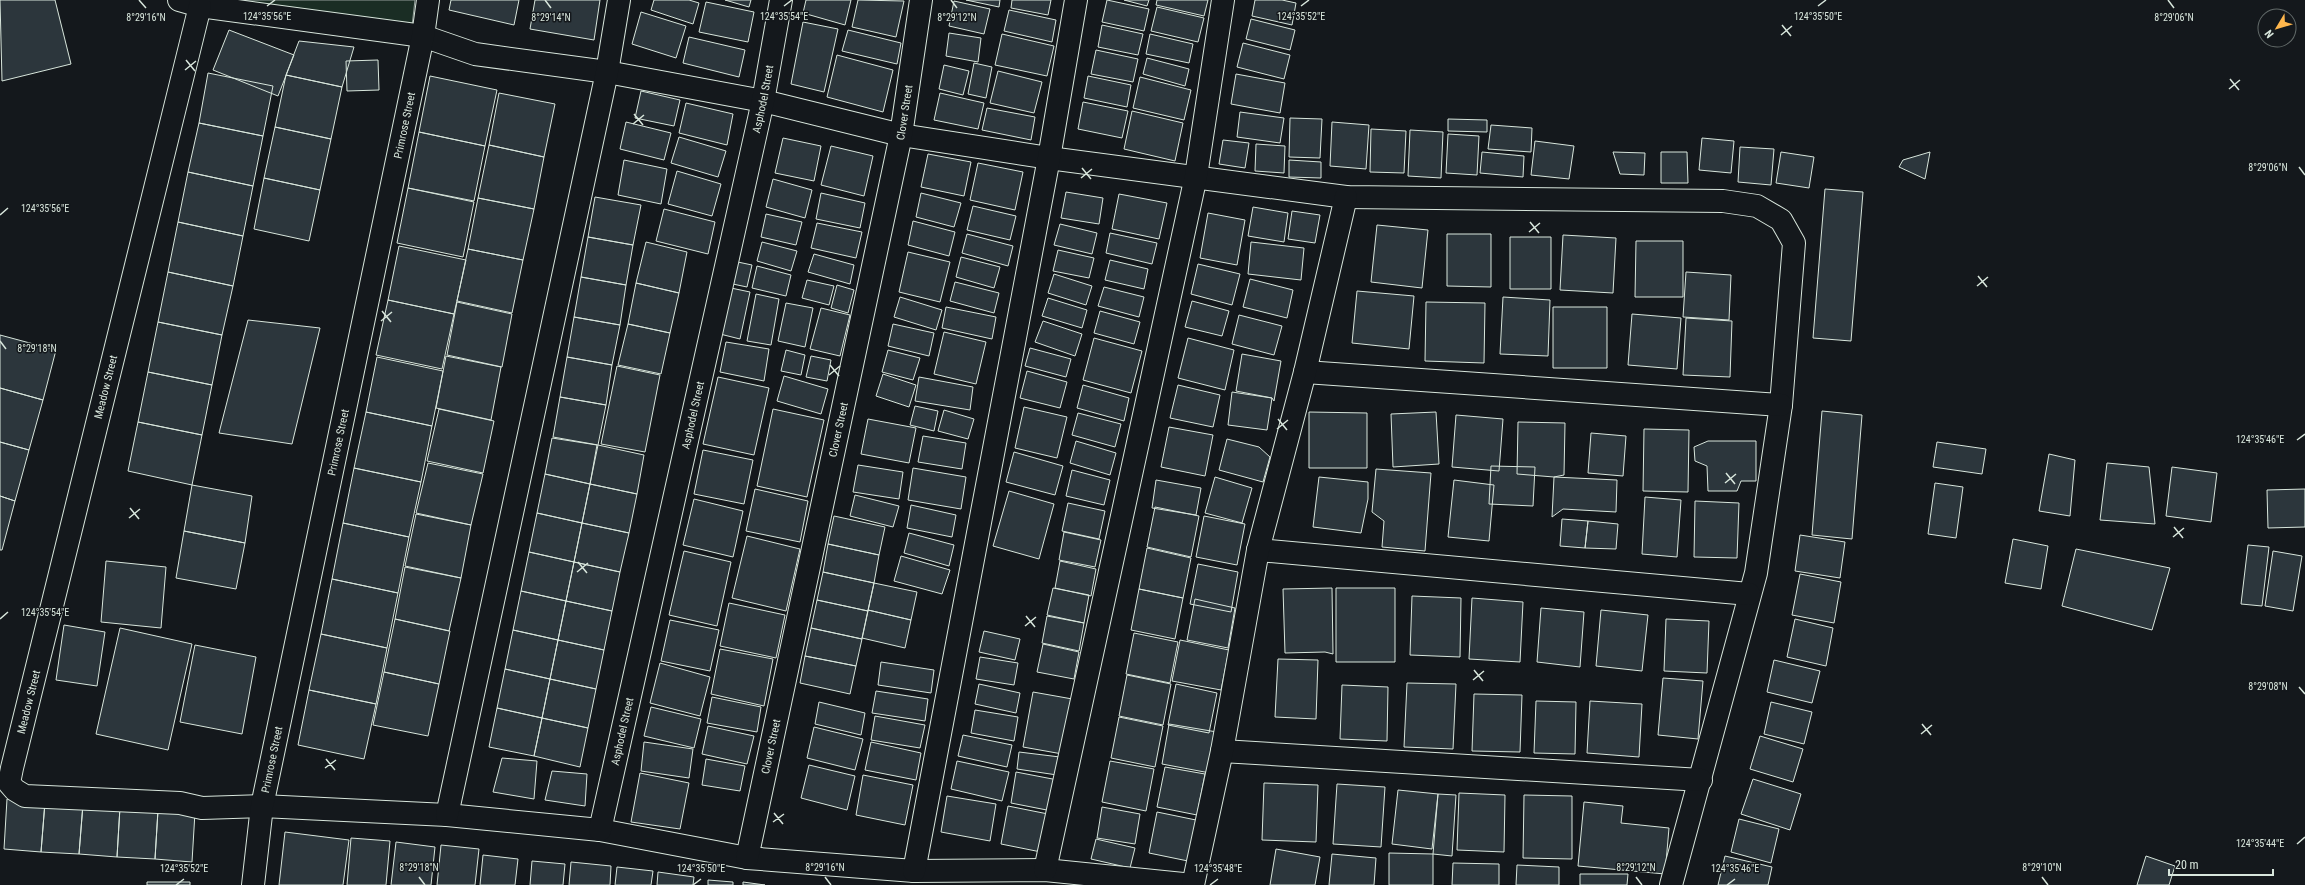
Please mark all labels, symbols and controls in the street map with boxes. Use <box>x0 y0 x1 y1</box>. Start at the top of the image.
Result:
north arrow <box>2257 8 2297 48</box>
text: 124°35'56"E <box>243 11 291 22</box>
text: 124°35'54"E <box>760 11 808 22</box>
text: 124°35'52"E <box>1277 11 1325 22</box>
text: 124°35'50"E <box>1794 11 1842 22</box>
text: 8°29'16"N <box>126 12 166 23</box>
text: 8°29'14"N <box>531 12 571 23</box>
text: 8°29'12"N <box>937 12 977 23</box>
text: 8°29'06"N <box>2154 12 2194 23</box>
text: N <box>2262 27 2277 41</box>
street label: Asphodel Street <box>750 64 776 134</box>
street label: Clover Street <box>894 84 915 141</box>
street label: Primrose Street <box>391 91 418 160</box>
text: 8°29'06"N <box>2248 162 2288 173</box>
text: 124°35'56"E <box>21 203 69 214</box>
text: 8°29'18"N <box>17 343 57 354</box>
street label: Meadow Street <box>92 354 120 420</box>
street label: Asphodel Street <box>679 380 707 450</box>
street label: Clover Street <box>826 401 850 458</box>
street label: Primrose Street <box>325 408 351 477</box>
text: 124°35'46"E <box>2236 434 2284 445</box>
text: 124°35'54"E <box>21 607 69 618</box>
street label: Meadow Street <box>15 669 43 735</box>
text: 8°29'08"N <box>2248 681 2288 692</box>
street label: Asphodel Street <box>608 696 636 767</box>
street label: Clover Street <box>759 718 783 775</box>
street label: Primrose Street <box>258 725 285 794</box>
text: 124°35'44"E <box>2236 838 2284 849</box>
scale bar <box>2169 851 2273 877</box>
text: 20 m <box>2175 858 2199 872</box>
text: 8°29'18"N <box>399 862 439 873</box>
text: 8°29'16"N <box>805 862 845 873</box>
text: 8°29'12"N <box>1616 862 1656 873</box>
text: 8°29'10"N <box>2022 862 2062 873</box>
text: 124°35'52"E <box>160 863 208 874</box>
text: 124°35'50"E <box>677 863 725 874</box>
text: 124°35'48"E <box>1194 863 1242 874</box>
text: 124°35'46"E <box>1711 863 1759 874</box>

